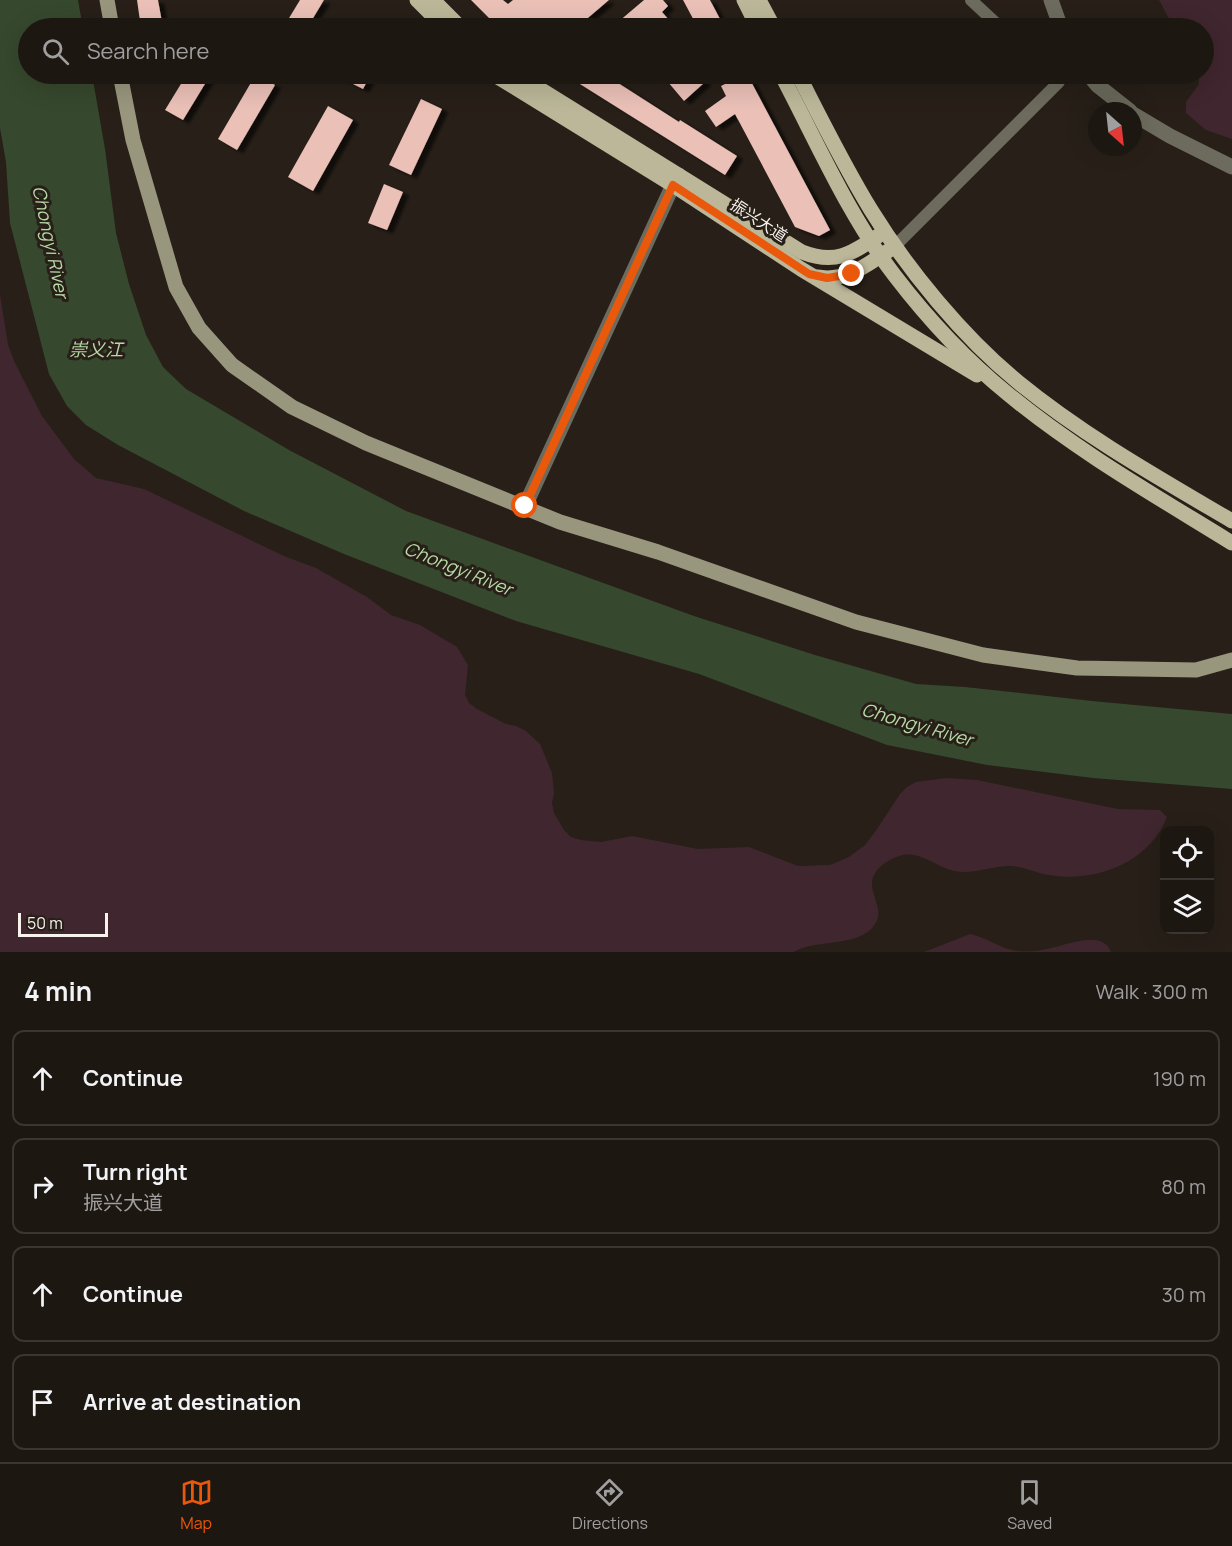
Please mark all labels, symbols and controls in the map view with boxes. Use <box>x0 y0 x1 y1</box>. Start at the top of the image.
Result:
search box <box>18 18 1214 84</box>
icon: search <box>39 35 72 68</box>
text: Search here <box>87 36 209 66</box>
north arrow <box>1088 102 1142 156</box>
water label: Chongyi River <box>27 183 75 303</box>
street label: 振兴大道 <box>726 193 792 247</box>
route end <box>838 260 864 286</box>
water label: 崇义江 <box>69 337 125 361</box>
route start <box>511 492 537 518</box>
water label: Chongyi River <box>401 536 518 602</box>
water label: Chongyi River <box>859 697 978 752</box>
map controls <box>1160 826 1214 934</box>
button: locate <box>1160 826 1214 880</box>
button: layers <box>1160 880 1214 934</box>
scale bar <box>18 910 108 938</box>
text: 50 m <box>27 912 63 934</box>
text: 4 min <box>24 973 92 1009</box>
text: Walk · 300 m <box>1096 978 1208 1005</box>
icon: ahead <box>26 1062 59 1095</box>
text: Continue <box>83 1063 183 1093</box>
text: 190 m <box>1153 1065 1206 1092</box>
text: Turn right <box>83 1157 188 1187</box>
icon: right <box>26 1170 59 1203</box>
text: 80 m <box>1161 1173 1206 1200</box>
text: 振兴大道 <box>83 1189 163 1216</box>
icon: ahead <box>26 1278 59 1311</box>
text: Continue <box>83 1279 183 1309</box>
text: 30 m <box>1162 1281 1206 1308</box>
icon: arrive <box>26 1386 59 1419</box>
text: Arrive at destination <box>83 1387 301 1417</box>
tab: Map <box>180 1476 213 1534</box>
tab: Directions <box>572 1476 648 1534</box>
tab: Saved <box>1007 1476 1052 1534</box>

